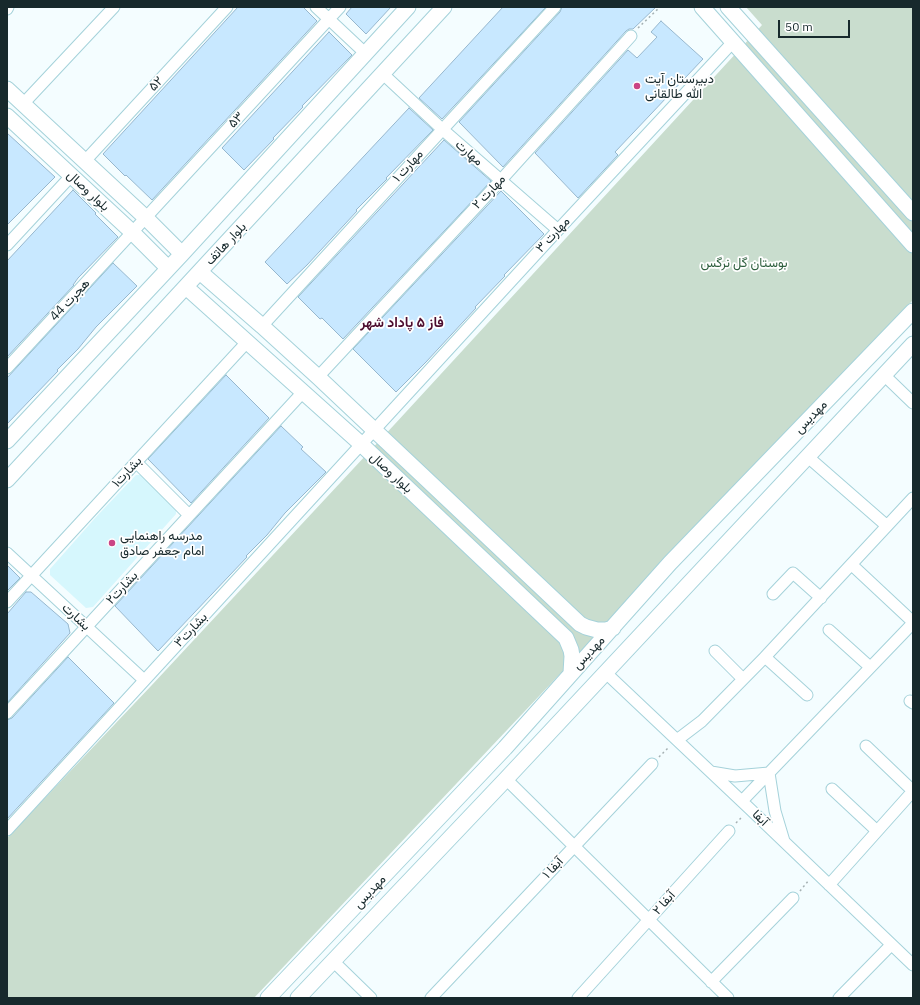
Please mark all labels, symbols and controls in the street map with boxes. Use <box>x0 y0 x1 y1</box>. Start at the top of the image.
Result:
scale bar <box>780 12 852 38</box>
text: 50 m <box>785 19 813 34</box>
place label: دبیرستان آیت الله طالقانی <box>645 71 714 102</box>
street label: ۵۲ <box>145 73 167 95</box>
marker: دبیرستان آیت الله طالقانی <box>632 81 642 91</box>
street label: ۵۳ <box>225 109 247 131</box>
street label: مهارت <box>452 137 486 169</box>
street label: مهارت ۱ <box>389 147 427 185</box>
street label: بلوار وصال <box>63 167 113 215</box>
street label: مهارت ۲ <box>469 172 509 212</box>
street label: مهارت ۳ <box>533 214 573 256</box>
street label: بلوار هاتف <box>202 219 250 269</box>
park label: بوستان گل نرگس <box>700 255 788 271</box>
street label: هجرت 44 <box>47 276 93 324</box>
district label: فاز ۵ پاداد شهر <box>360 315 444 331</box>
street label: مهدیس <box>791 397 831 437</box>
street label: بلوار وصال <box>366 449 416 497</box>
street label: بشارت۱ <box>109 453 145 491</box>
place label: مدرسه راهنمایی امام جعفر صادق <box>120 528 204 559</box>
marker: مدرسه راهنمایی امام جعفر صادق <box>107 538 117 548</box>
street label: بشارت۲ <box>103 568 141 608</box>
street label: بشارت <box>59 600 93 634</box>
street label: بشارت۳ <box>171 609 211 651</box>
street label: مهدیس <box>570 633 608 673</box>
street label: آبفا <box>749 807 771 829</box>
street label: آبفا ۱ <box>539 854 567 882</box>
street label: مهدیس <box>351 872 389 912</box>
street label: آبفا ۲ <box>649 888 679 918</box>

